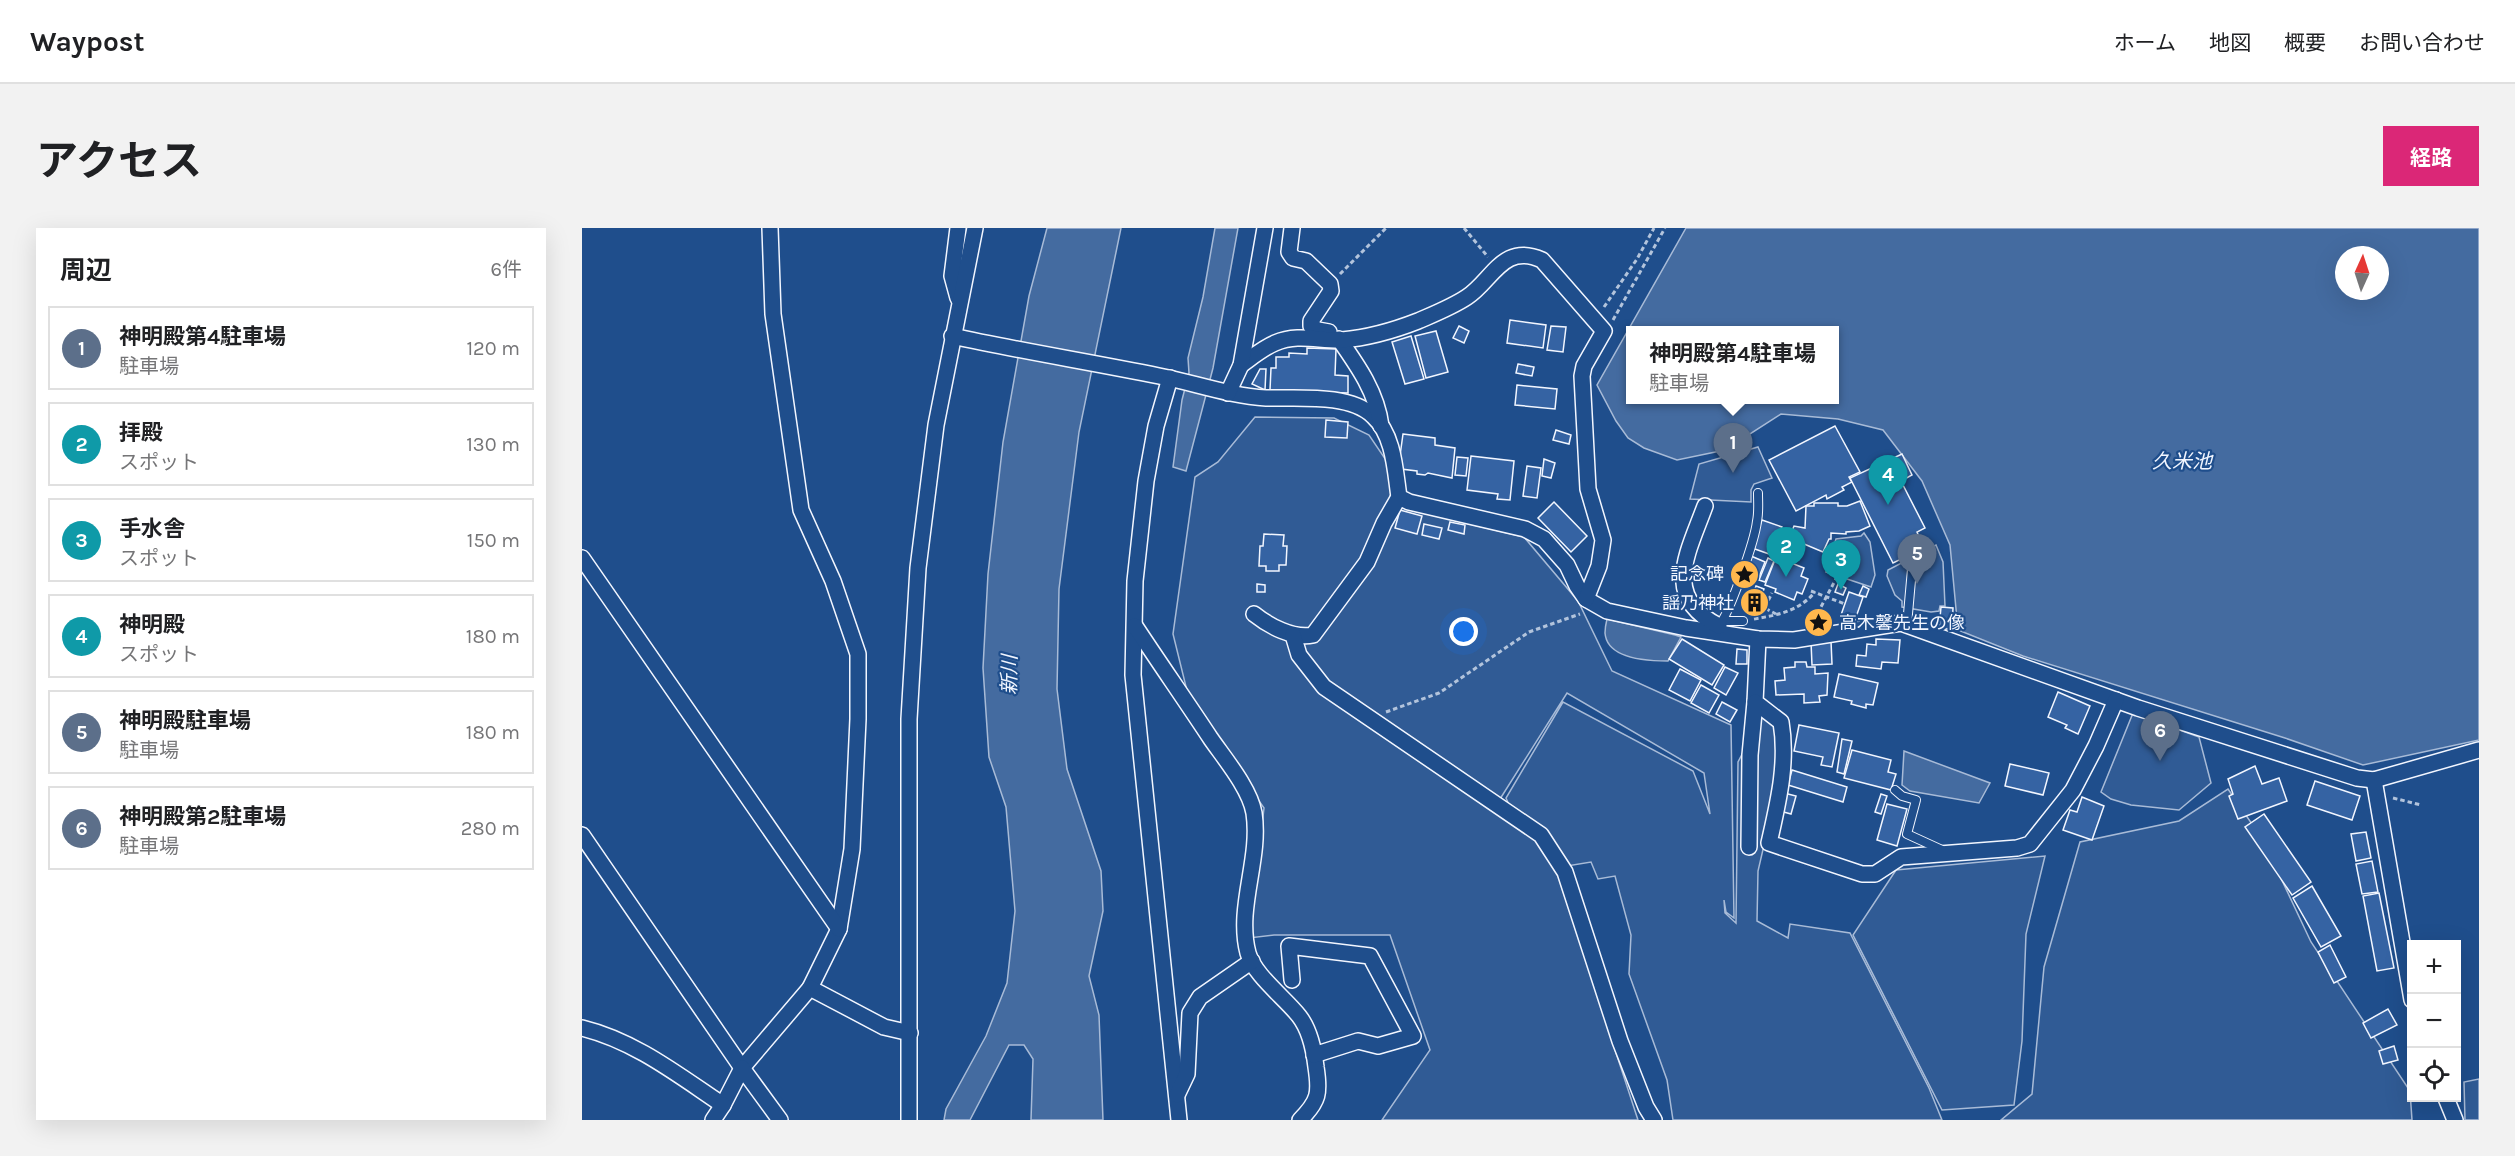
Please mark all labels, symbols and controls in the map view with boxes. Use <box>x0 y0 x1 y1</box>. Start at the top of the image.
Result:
text: Waypost <box>30 25 145 58</box>
text: ホーム <box>2114 31 2176 55</box>
text: 地図 <box>2209 31 2251 55</box>
text: 概要 <box>2284 31 2326 55</box>
text: お問い合わせ <box>2359 31 2485 55</box>
button: 経路 <box>2383 126 2479 186</box>
text: アクセス <box>36 136 202 186</box>
north arrow <box>2335 246 2389 300</box>
text: 周辺 <box>60 255 112 286</box>
text: 6件 <box>491 258 522 281</box>
text: 神明殿第4駐車場 <box>119 324 286 350</box>
popup <box>1626 326 1839 404</box>
text: 1 <box>78 337 85 360</box>
text: 120 m <box>466 337 520 360</box>
text: 神明殿第4駐車場 <box>1649 341 1816 367</box>
text: 駐車場 <box>119 355 179 378</box>
text: 駐車場 <box>1649 372 1709 395</box>
text: 拝殿 <box>119 420 163 446</box>
pin: 1 <box>1714 424 1752 473</box>
text: 2 <box>75 433 88 456</box>
text: 130 m <box>466 433 520 456</box>
water label: 久米池 <box>2152 450 2214 473</box>
text: スポット <box>119 451 199 474</box>
pin: 4 <box>1868 456 1908 505</box>
text: 手水舎 <box>119 516 185 542</box>
pin: 2 <box>1766 528 1806 577</box>
text: 3 <box>75 529 88 552</box>
text: 150 m <box>467 529 520 552</box>
pin: 5 <box>1898 534 1936 584</box>
pin: 3 <box>1822 540 1860 590</box>
text: スポット <box>119 547 199 570</box>
place icon: 記念碑 <box>1729 558 1761 590</box>
place label: 記念碑 <box>1670 563 1724 585</box>
building icon: 謡乃神社 <box>1739 587 1771 619</box>
place label: 謡乃神社 <box>1662 592 1734 614</box>
place icon: 高木馨先生の像 <box>1802 607 1834 639</box>
text: 神明殿 <box>119 612 185 638</box>
place label: 高木馨先生の像 <box>1839 612 1965 634</box>
your location <box>1449 617 1478 646</box>
text: 4 <box>76 625 87 648</box>
text: 180 m <box>466 625 520 648</box>
text: スポット <box>119 643 199 666</box>
water label: 新川 <box>998 653 1021 695</box>
text: 神明殿駐車場 <box>119 708 251 734</box>
pin: 6 <box>2140 712 2180 761</box>
text: 5 <box>76 721 87 744</box>
text: 180 m <box>466 721 520 744</box>
text: 駐車場 <box>119 739 179 762</box>
text: 神明殿第2駐車場 <box>119 804 286 830</box>
text: 6 <box>75 817 88 840</box>
text: 280 m <box>461 817 520 840</box>
text: 駐車場 <box>119 835 179 858</box>
map controls <box>2407 940 2461 1102</box>
button: + <box>2407 940 2461 994</box>
button: − <box>2407 994 2461 1048</box>
button: locate <box>2407 1048 2461 1102</box>

